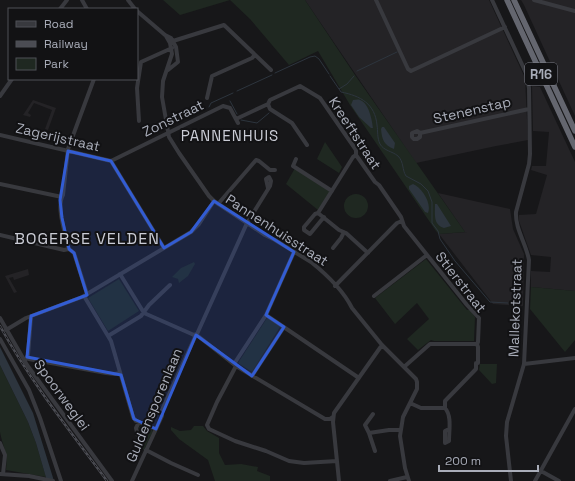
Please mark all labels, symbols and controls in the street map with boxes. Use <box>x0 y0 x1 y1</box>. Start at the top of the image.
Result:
legend <box>8 8 138 80</box>
text: Road <box>44 16 73 32</box>
text: Railway <box>44 36 88 52</box>
text: Park <box>44 56 69 72</box>
road number: R16 <box>525 63 557 85</box>
street label: Stenenstap <box>431 92 513 128</box>
street label: Kreeftstraat <box>325 93 385 173</box>
street label: Zonstraat <box>139 95 207 141</box>
street label: Zagerijstraat <box>14 119 102 155</box>
district label: PANNENHUIS <box>181 126 279 145</box>
street label: Pannenhuisstraat <box>222 190 332 270</box>
district label: BOGERSE VELDEN <box>14 228 160 249</box>
street label: Stierstraat <box>432 248 490 316</box>
street label: Mallekotstraat <box>504 259 526 357</box>
street label: Guldensporenlaan <box>122 345 186 465</box>
street label: Spoorweglei <box>30 356 94 434</box>
scale bar <box>439 447 538 473</box>
text: 200 m <box>445 453 481 469</box>

